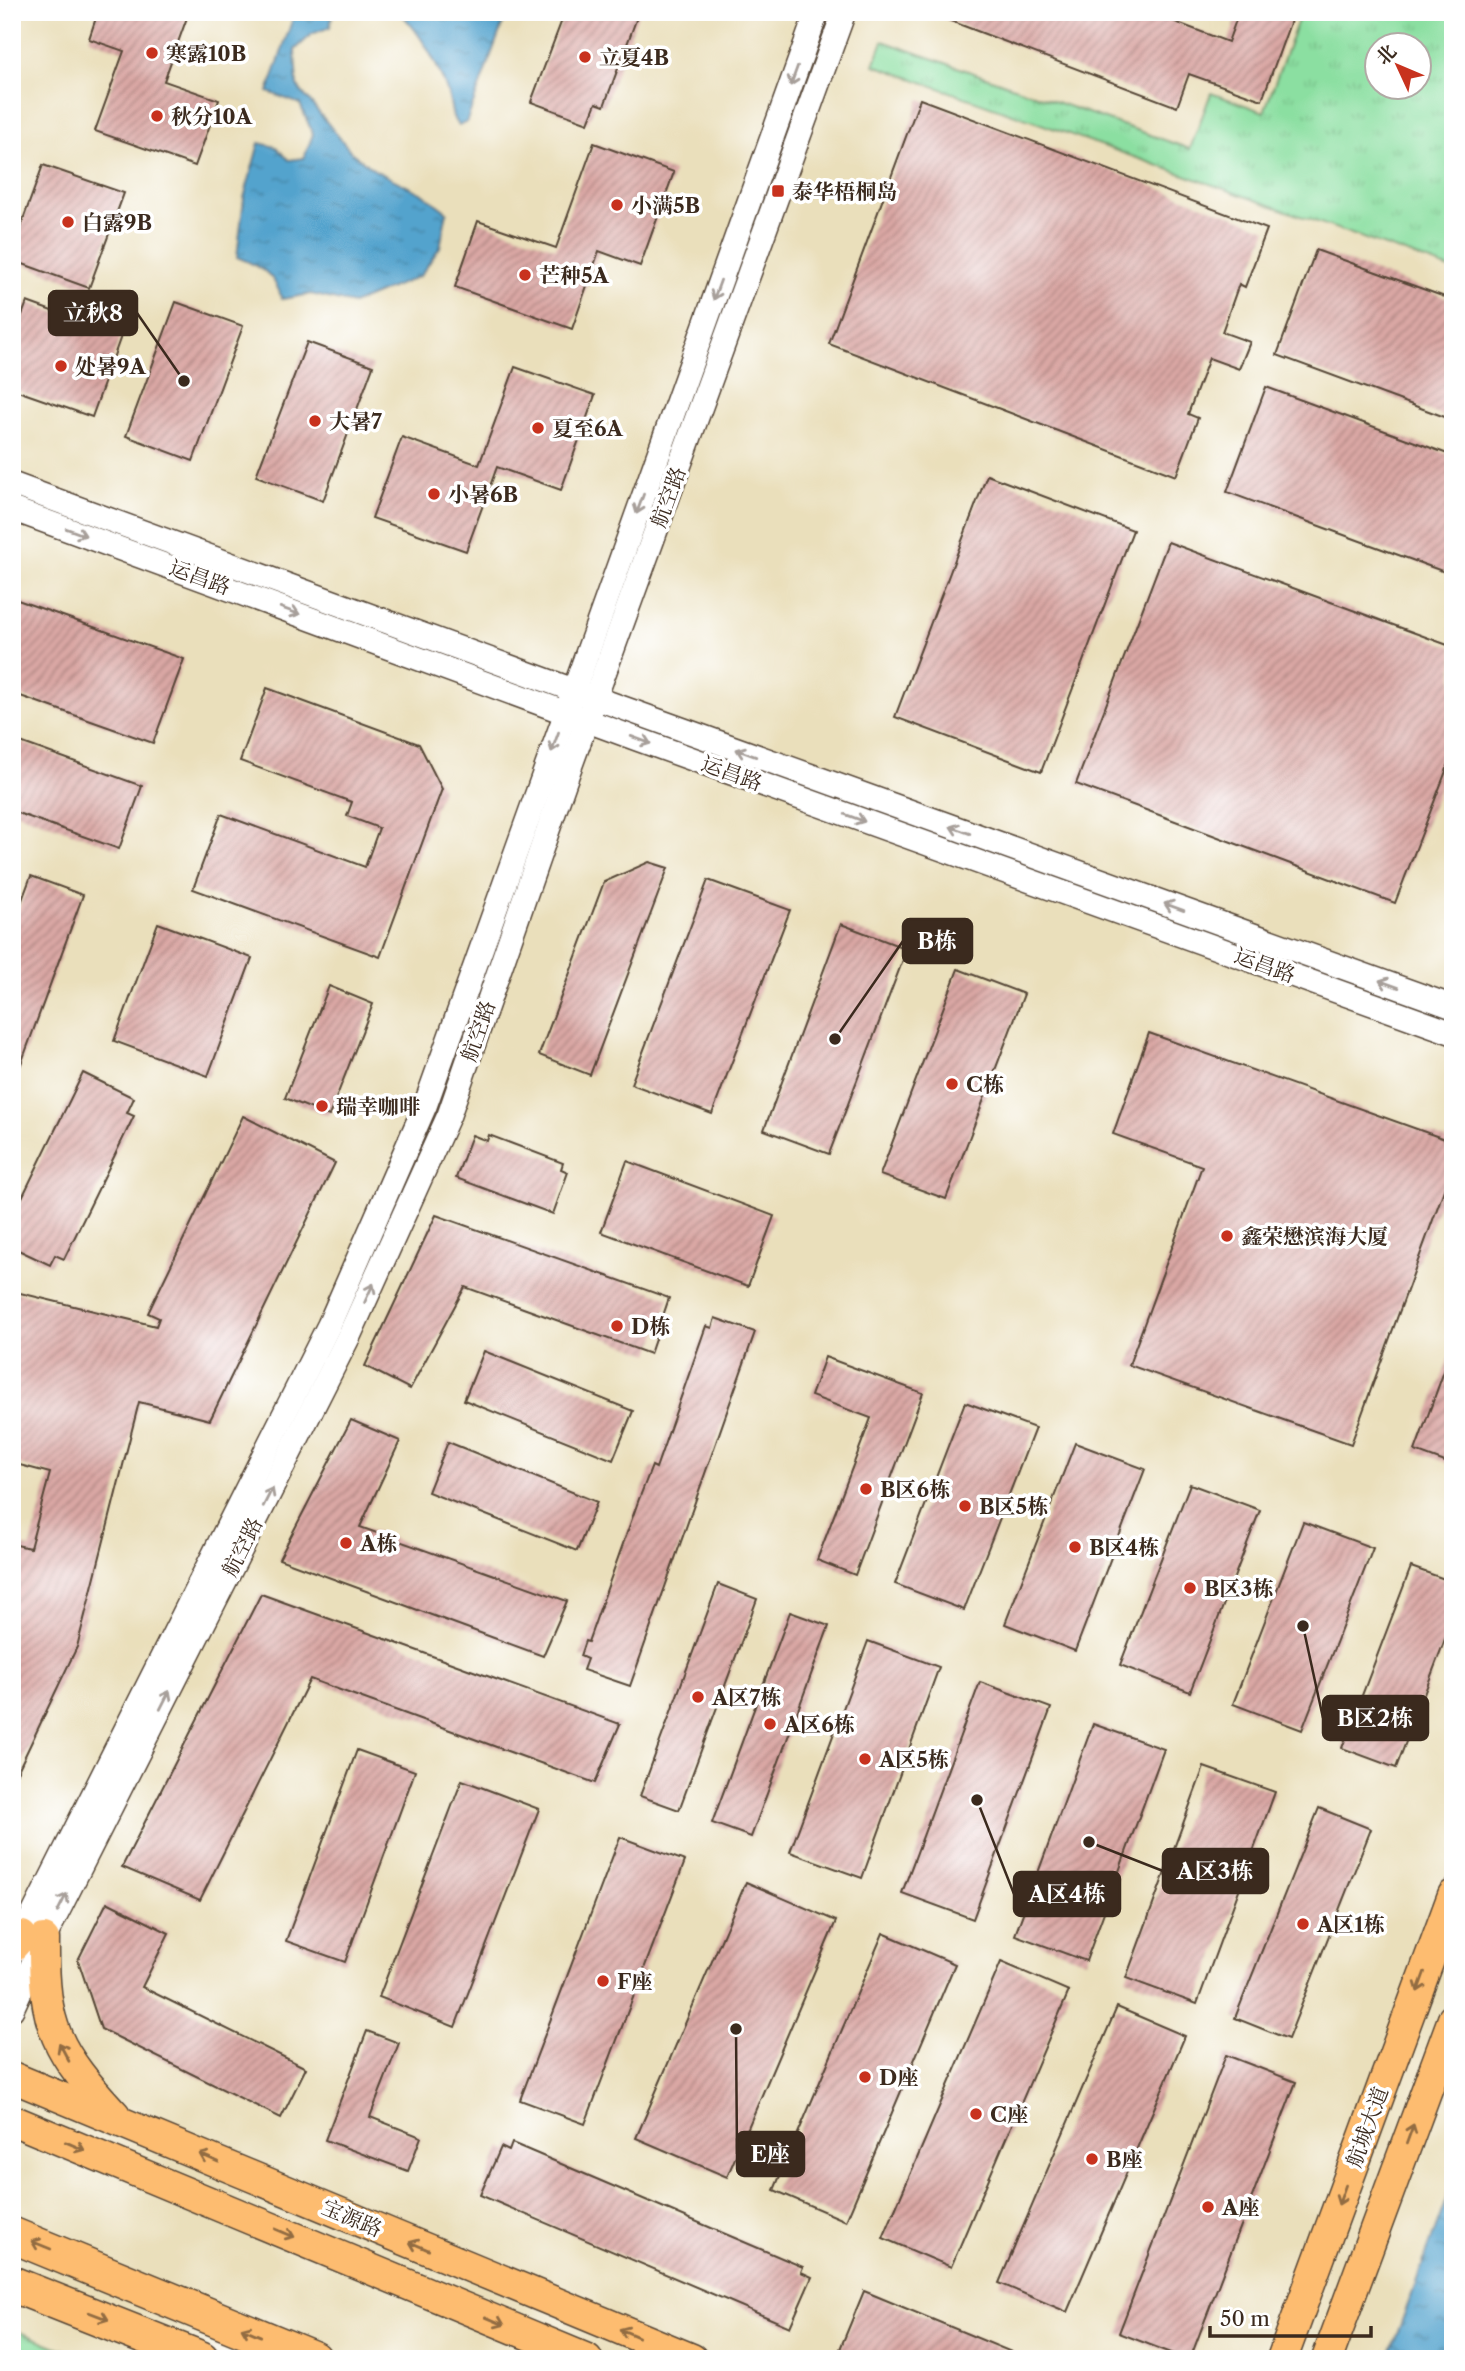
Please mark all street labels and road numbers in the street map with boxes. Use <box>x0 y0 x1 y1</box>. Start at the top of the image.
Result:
street label: 航空路 <box>645 463 691 531</box>
street label: 运昌路 <box>166 554 234 600</box>
street label: 运昌路 <box>698 750 766 796</box>
street label: 运昌路 <box>1231 942 1299 988</box>
street label: 航空路 <box>456 997 500 1065</box>
street label: 航空路 <box>217 1513 267 1581</box>
street label: 航城大道 <box>1341 2083 1393 2171</box>
street label: 宝源路 <box>318 2194 386 2242</box>

